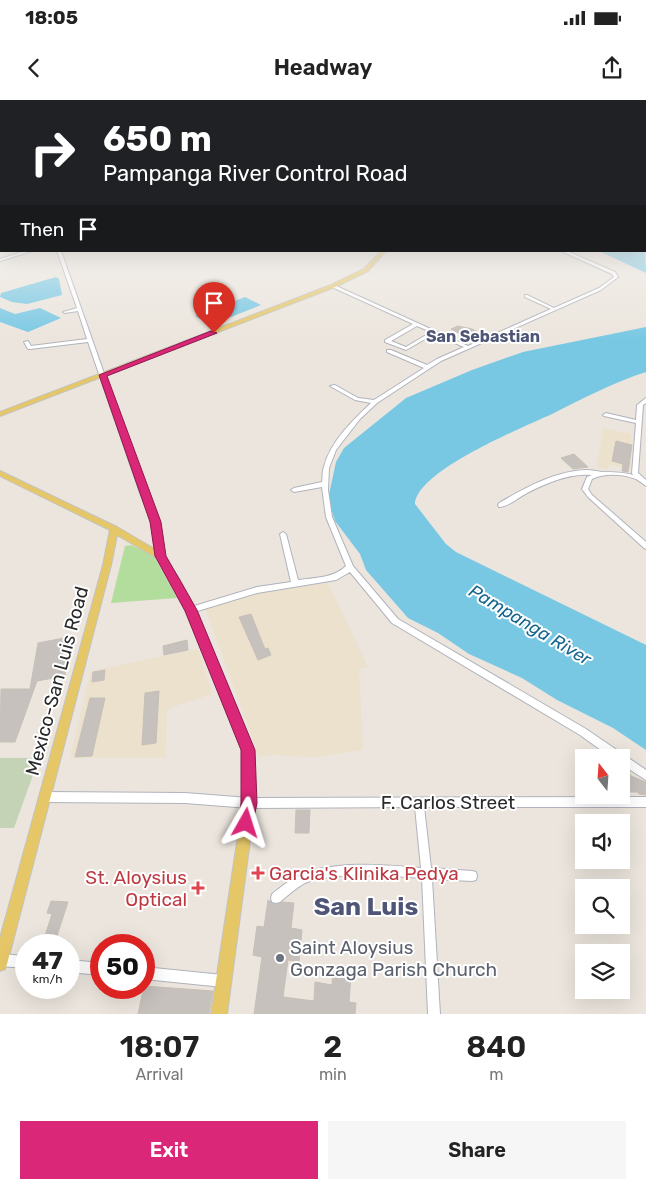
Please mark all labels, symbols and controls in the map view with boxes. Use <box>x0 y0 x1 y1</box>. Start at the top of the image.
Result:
text: 18:05 <box>25 6 78 29</box>
icon: back <box>20 54 48 82</box>
text: Headway <box>274 54 372 81</box>
icon: share <box>598 54 626 82</box>
text: 650 m <box>103 118 212 160</box>
icon: right <box>20 120 85 185</box>
text: Pampanga River Control Road <box>103 160 408 187</box>
icon: arrive <box>74 215 102 243</box>
text: Then <box>20 218 64 241</box>
pin <box>193 282 235 333</box>
icon: arrive <box>200 289 228 317</box>
district label: San Sebastian <box>426 327 540 346</box>
water label: Pampanga River <box>465 580 596 671</box>
street label: Mexico-San Luis Road <box>21 584 93 778</box>
north arrow <box>575 749 630 804</box>
map controls <box>575 749 630 999</box>
street label: F. Carlos Street <box>381 791 516 814</box>
position arrow <box>219 796 271 848</box>
button: sound <box>575 814 630 869</box>
place label: Garcia's Klinika Pedya <box>269 862 459 885</box>
place label: St. Aloysius Optical <box>85 866 187 911</box>
marker: Garcia's Klinika Pedya <box>251 866 265 880</box>
button: search <box>575 879 630 934</box>
marker: St. Aloysius Optical <box>191 881 205 895</box>
district label: San Luis <box>314 892 418 921</box>
speed limit sign: 50 <box>90 934 155 999</box>
place label: Saint Aloysius Gonzaga Parish Church <box>290 936 497 981</box>
button: layers <box>575 944 630 999</box>
text: 47 <box>32 946 63 975</box>
marker: Saint Aloysius Gonzaga Parish Church <box>274 952 286 964</box>
text: km/h <box>33 972 62 986</box>
text: 18:07 <box>120 1029 199 1065</box>
text: 2 <box>323 1029 342 1065</box>
text: 840 <box>466 1029 526 1065</box>
text: Arrival <box>135 1065 183 1084</box>
text: min <box>319 1065 347 1084</box>
text: m <box>489 1065 503 1084</box>
button: Exit <box>20 1121 318 1179</box>
button: Share <box>328 1121 626 1179</box>

